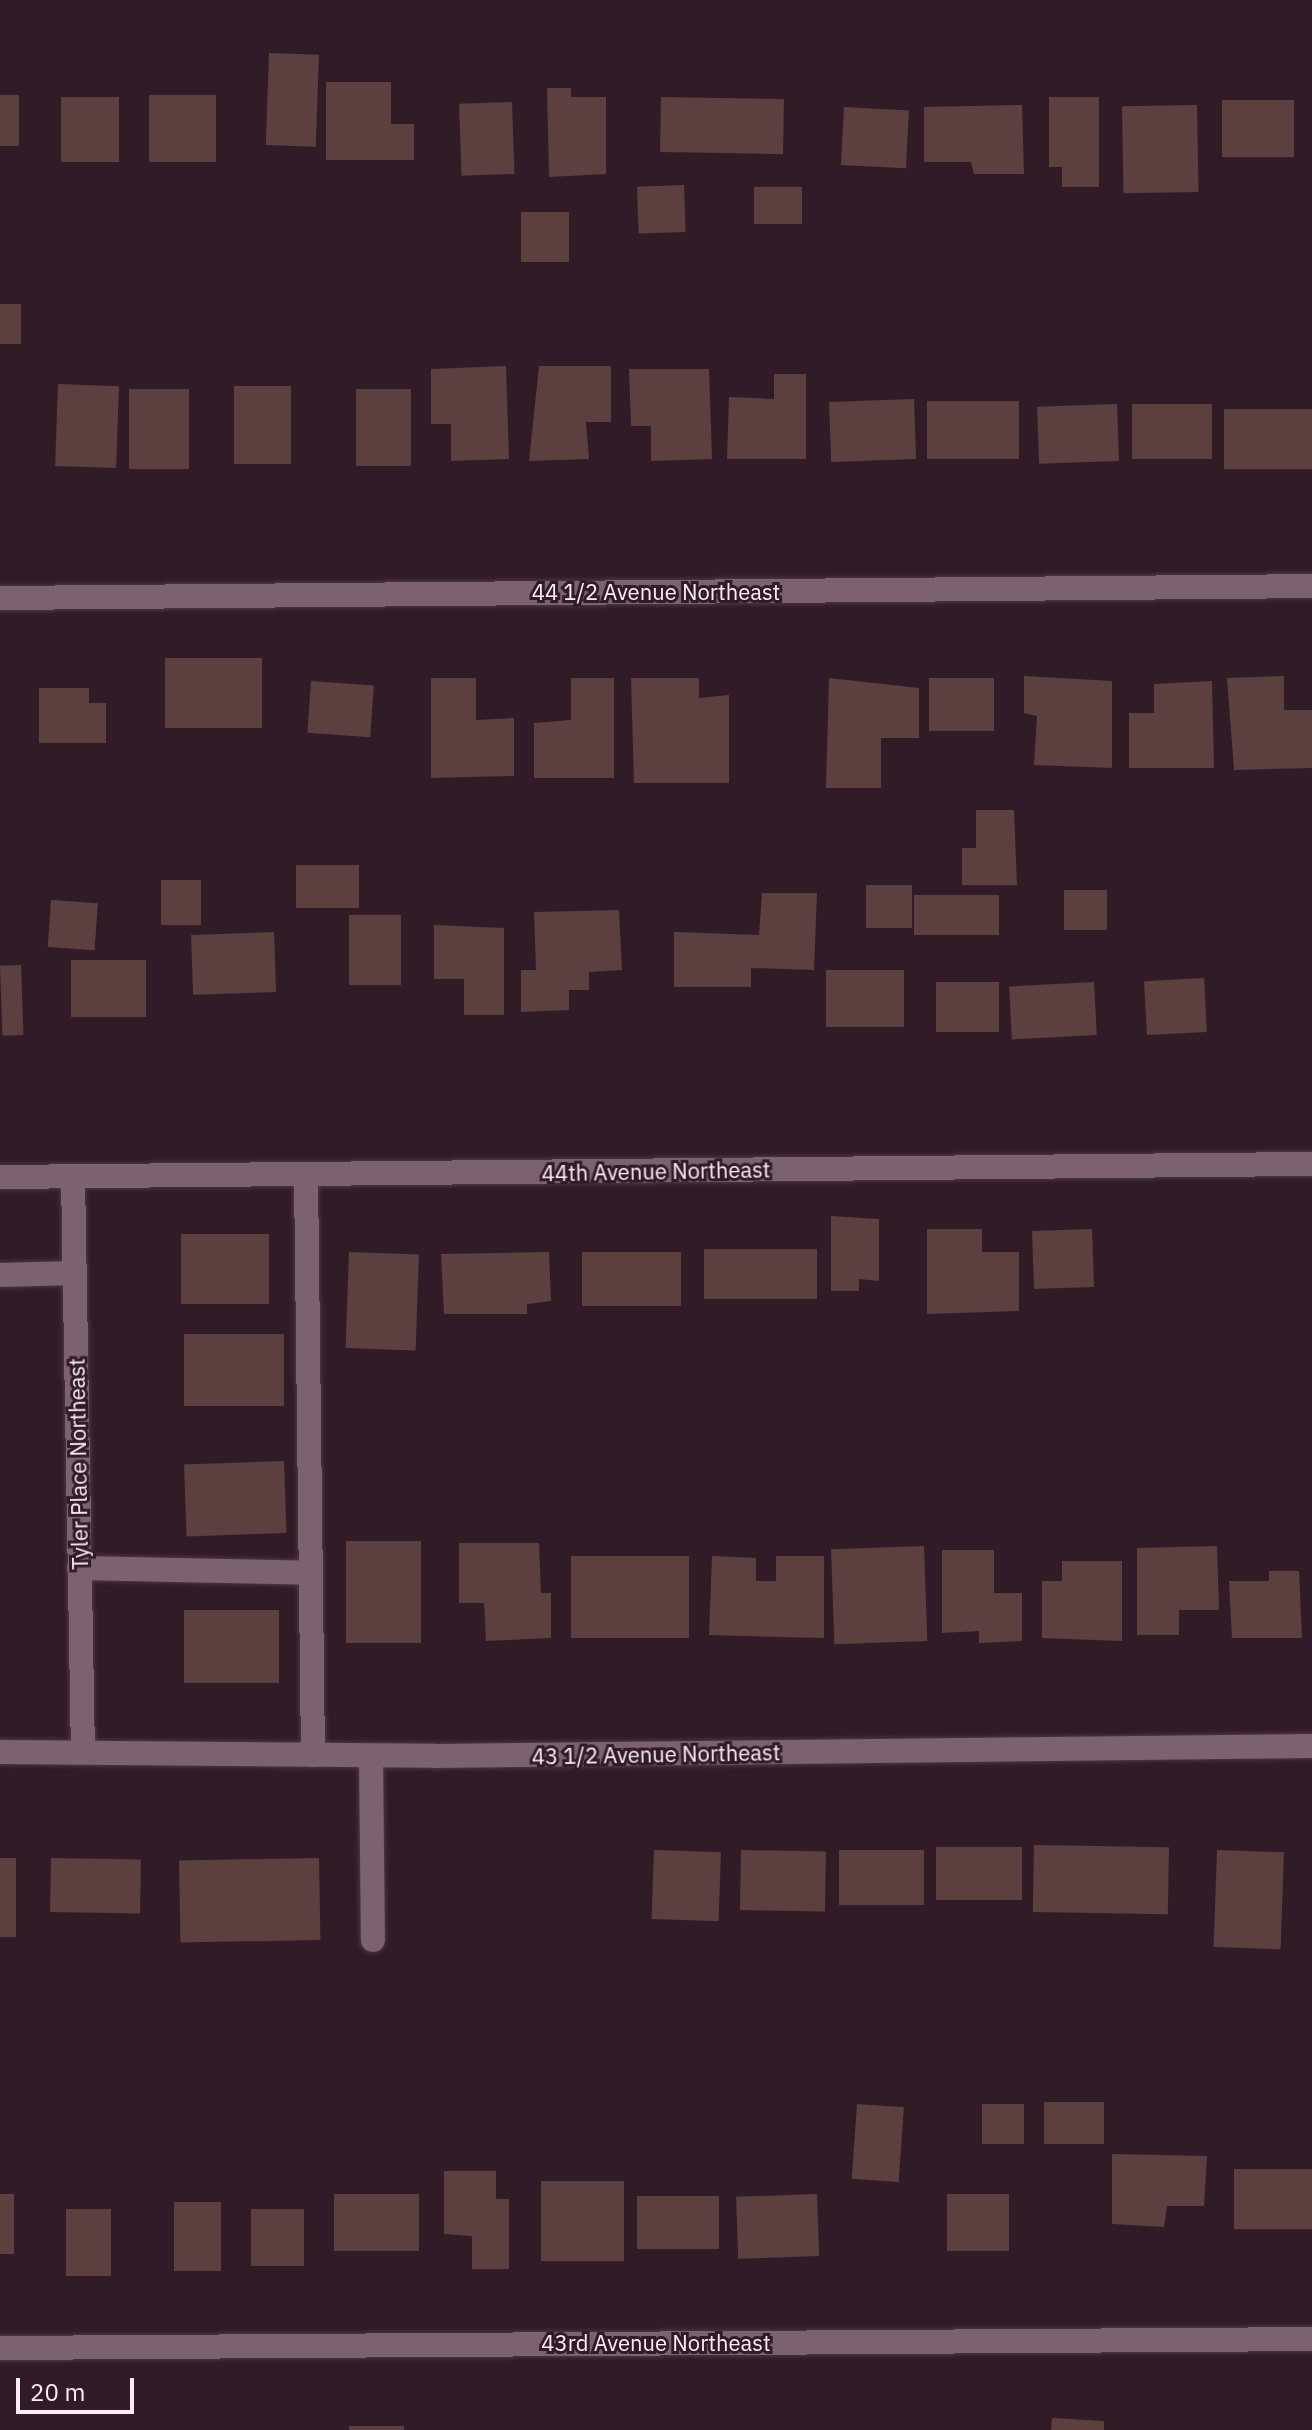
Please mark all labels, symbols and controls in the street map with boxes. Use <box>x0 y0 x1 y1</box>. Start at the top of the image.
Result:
street label: 44 1/2 Avenue Northeast <box>532 579 780 605</box>
street label: 44th Avenue Northeast <box>541 1156 771 1186</box>
street label: Tyler Place Northeast <box>63 1358 93 1570</box>
street label: 43 1/2 Avenue Northeast <box>531 1739 781 1769</box>
street label: 43rd Avenue Northeast <box>541 2330 771 2356</box>
scale bar <box>20 2362 138 2412</box>
text: 20 m <box>30 2376 85 2408</box>

